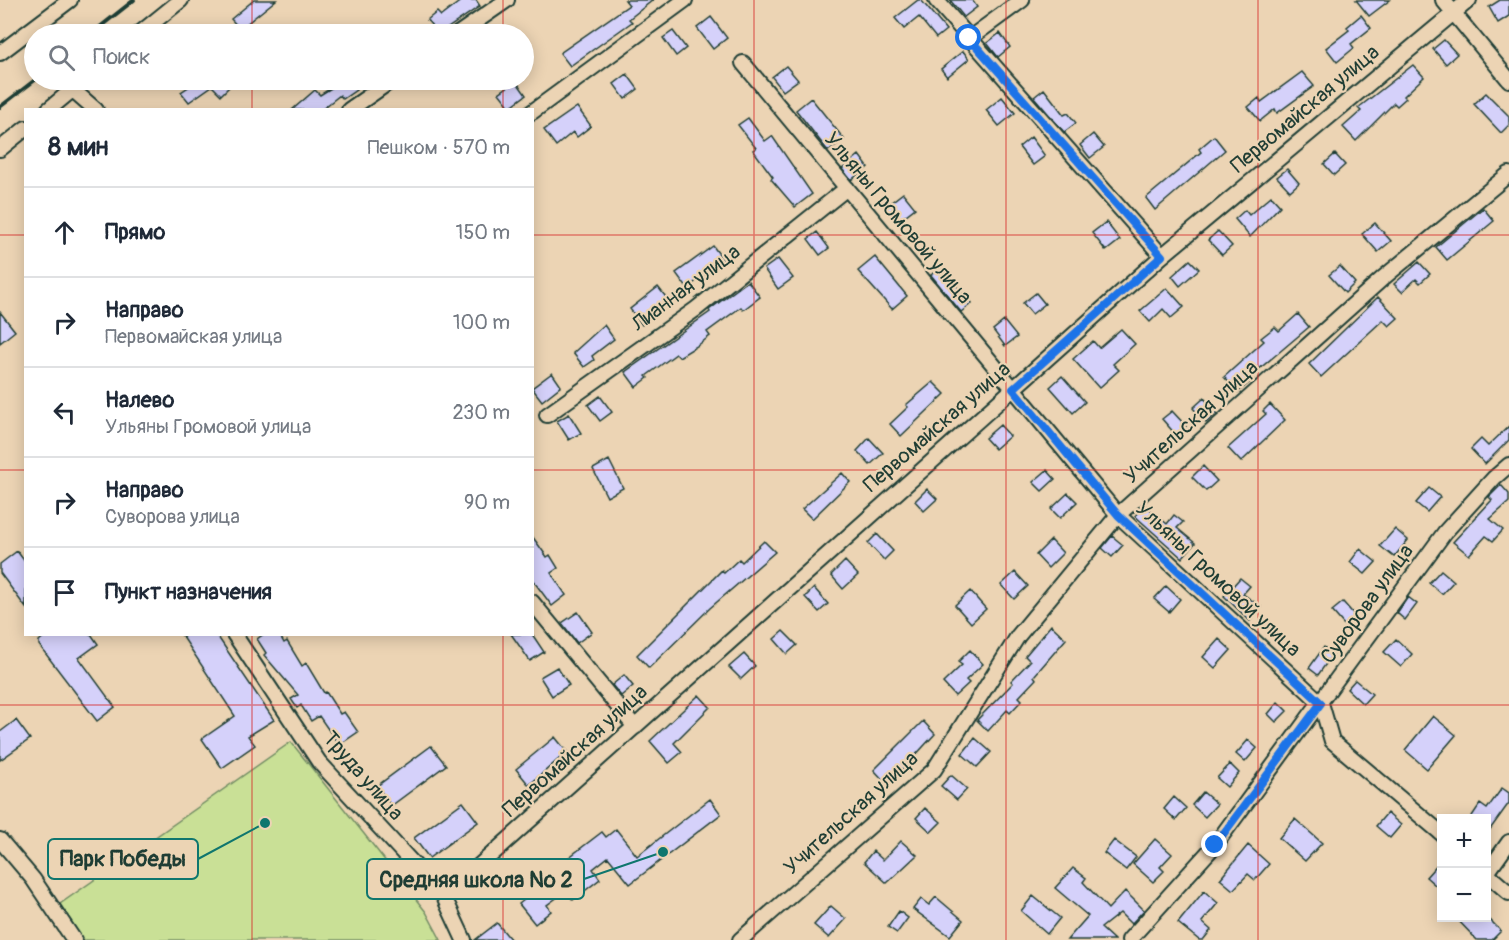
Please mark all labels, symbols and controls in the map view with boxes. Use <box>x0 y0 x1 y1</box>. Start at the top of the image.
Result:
search box <box>24 24 534 90</box>
route start <box>955 24 981 50</box>
street label: Первомайская улица <box>1225 39 1385 179</box>
icon: search <box>45 41 78 74</box>
text: Поиск <box>93 43 150 71</box>
street label: Ульяны Громовой улица <box>818 126 978 310</box>
text: 8 мин <box>48 131 108 163</box>
text: Пешком · 570 m <box>367 135 510 160</box>
icon: ahead <box>48 216 81 249</box>
text: Прямо <box>105 218 165 246</box>
text: 150 m <box>456 220 510 245</box>
street label: Лианная улица <box>626 238 746 338</box>
text: Направо <box>105 296 184 324</box>
icon: right <box>48 306 81 339</box>
text: 100 m <box>453 310 510 335</box>
text: Первомайская улица <box>105 324 282 349</box>
street label: Учительская улица <box>1118 354 1264 490</box>
street label: Первомайская улица <box>858 356 1016 498</box>
text: Налево <box>105 386 174 414</box>
icon: left <box>48 396 81 429</box>
text: 230 m <box>453 400 510 425</box>
text: Ульяны Громовой улица <box>105 414 311 439</box>
text: Направо <box>105 476 184 504</box>
icon: right <box>48 486 81 519</box>
text: 90 m <box>464 490 510 515</box>
street label: Ульяны Громовой улица <box>1130 495 1306 663</box>
text: Суворова улица <box>105 504 240 529</box>
street label: Суворова улица <box>1314 539 1420 669</box>
icon: arrive <box>48 576 81 609</box>
text: Пункт назначения <box>105 578 272 606</box>
street label: Первомайская улица <box>497 679 653 823</box>
street label: Труда улица <box>317 726 409 826</box>
street label: Учительская улица <box>778 745 924 881</box>
map controls <box>1437 814 1491 922</box>
button: + <box>1437 814 1491 868</box>
route end <box>1201 831 1227 857</box>
callout: Парк Победы <box>48 839 198 879</box>
text: Парк Победы <box>60 845 186 873</box>
callout: Средняя школа № 2 <box>367 859 584 899</box>
text: Средняя школа № 2 <box>379 866 573 894</box>
button: − <box>1437 868 1491 922</box>

